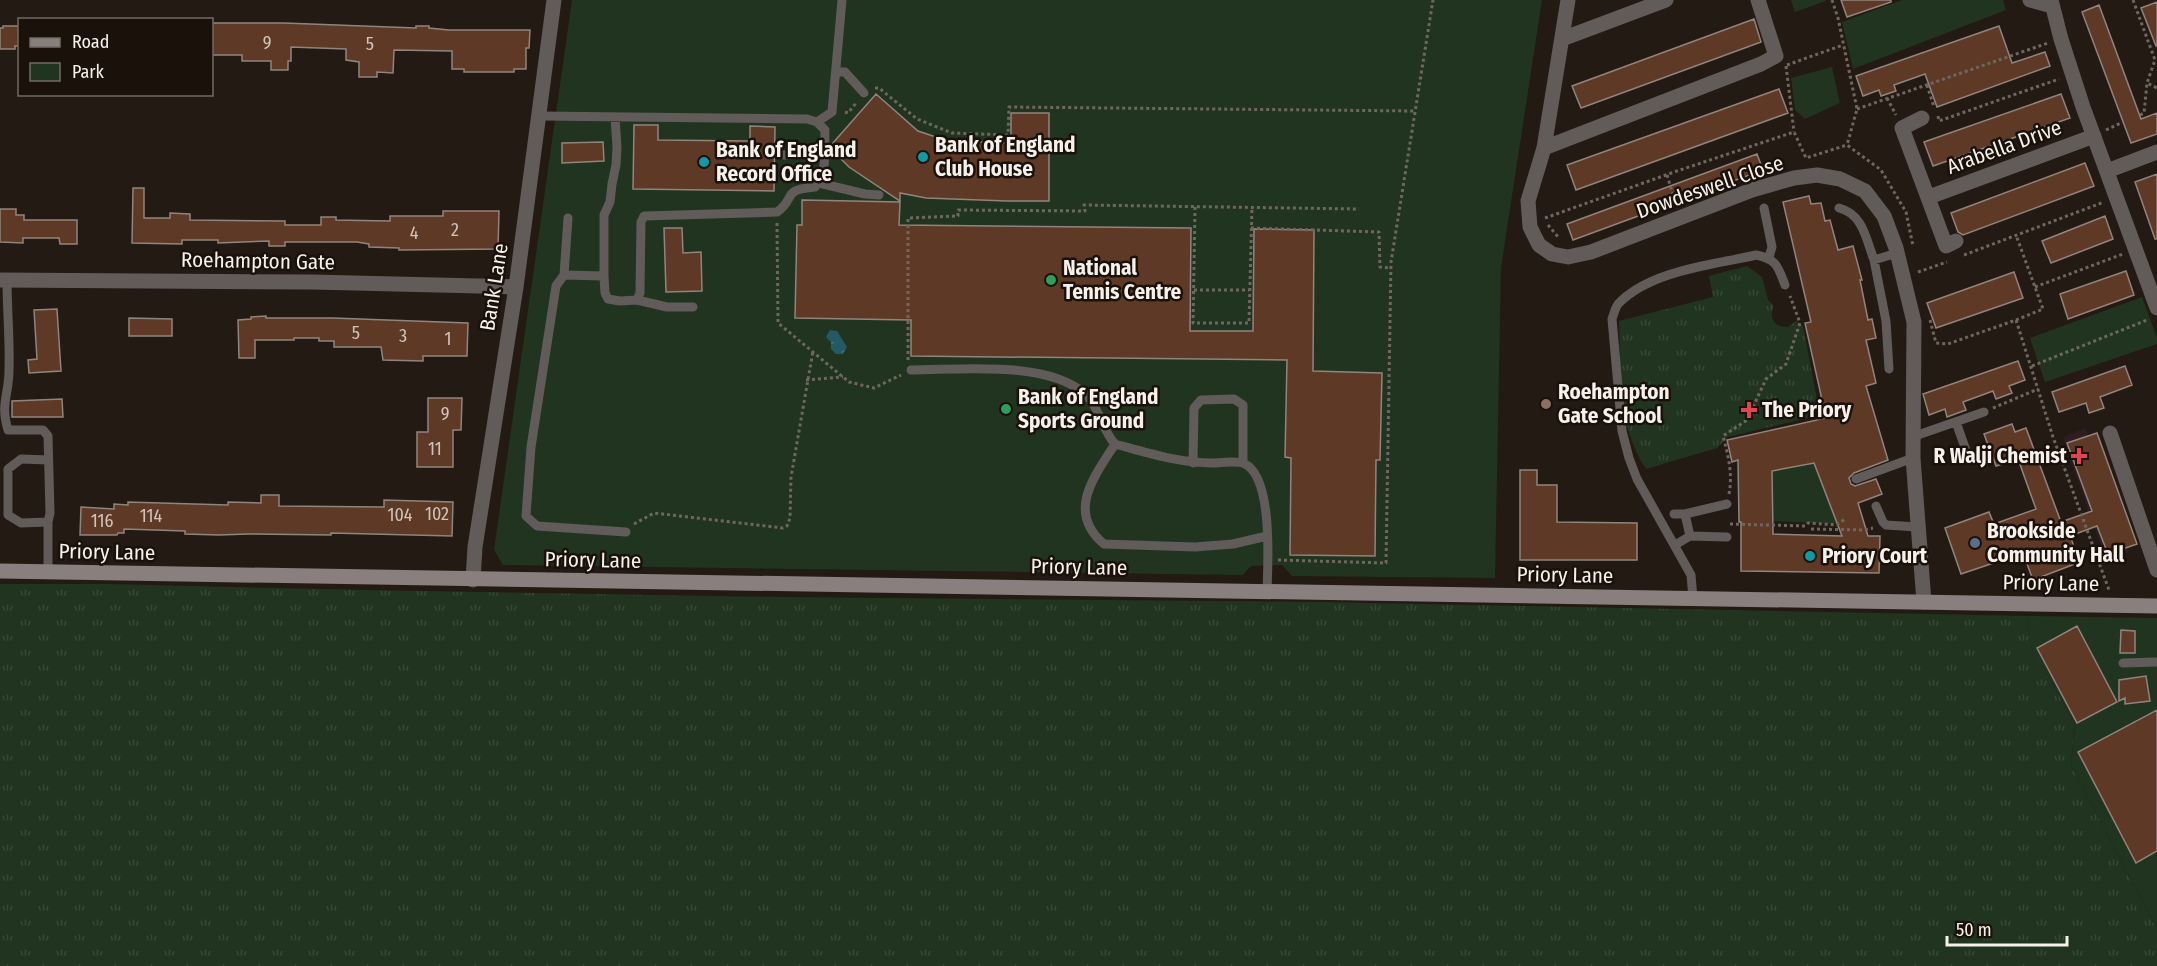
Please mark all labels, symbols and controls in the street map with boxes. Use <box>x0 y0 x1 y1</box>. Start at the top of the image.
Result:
legend <box>18 18 213 96</box>
text: Road <box>72 31 109 53</box>
house number: 9 <box>263 32 271 54</box>
house number: 5 <box>366 33 374 55</box>
text: Park <box>72 61 105 83</box>
street label: Arabella Drive <box>1943 114 2065 180</box>
place label: Bank of England Club House <box>935 132 1075 182</box>
place label: Bank of England Record Office <box>716 137 856 187</box>
marker: Bank of England Club House <box>916 150 930 164</box>
street label: Dowdeswell Close <box>1633 150 1787 224</box>
marker: Bank of England Record Office <box>697 155 711 169</box>
house number: 2 <box>451 219 459 241</box>
house number: 4 <box>410 222 419 244</box>
street label: Bank Lane <box>474 241 514 333</box>
street label: Roehampton Gate <box>181 247 335 275</box>
place label: National Tennis Centre <box>1063 255 1182 305</box>
marker: National Tennis Centre <box>1044 273 1058 287</box>
house number: 5 <box>352 322 360 344</box>
house number: 3 <box>399 325 407 347</box>
house number: 1 <box>444 328 452 350</box>
place label: Roehampton Gate School <box>1558 379 1669 429</box>
place label: Bank of England Sports Ground <box>1018 384 1158 434</box>
marker: Roehampton Gate School <box>1539 397 1553 411</box>
place label: The Priory <box>1762 397 1852 423</box>
marker: The Priory <box>1740 401 1758 419</box>
marker: Bank of England Sports Ground <box>999 402 1013 416</box>
house number: 9 <box>441 403 449 425</box>
house number: 11 <box>428 438 442 460</box>
place label: R Walji Chemist <box>1934 443 2068 469</box>
marker: R Walji Chemist <box>2072 449 2086 463</box>
house number: 102 <box>425 503 449 525</box>
house number: 104 <box>387 504 413 526</box>
house number: 114 <box>140 505 163 527</box>
house number: 116 <box>91 510 113 532</box>
place label: Brookside Community Hall <box>1987 518 2124 568</box>
marker: Brookside Community Hall <box>1968 536 1982 550</box>
street label: Priory Lane <box>58 538 156 566</box>
place label: Priory Court <box>1822 543 1928 569</box>
street label: Priory Lane <box>544 546 642 574</box>
marker: Priory Court <box>1803 549 1817 563</box>
street label: Priory Lane <box>1030 553 1128 581</box>
street label: Priory Lane <box>1516 561 1614 589</box>
street label: Priory Lane <box>2002 569 2100 597</box>
scale bar <box>1947 909 2067 947</box>
text: 50 m <box>1956 919 1992 941</box>

